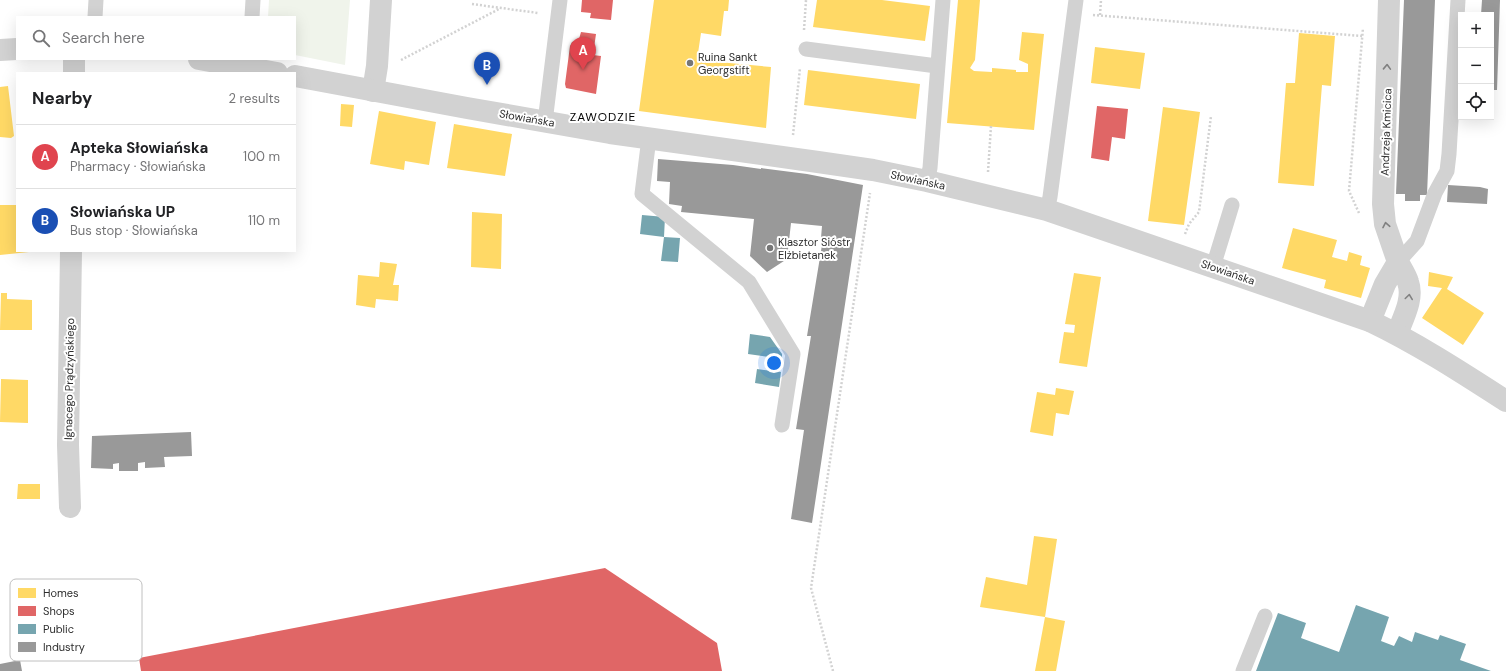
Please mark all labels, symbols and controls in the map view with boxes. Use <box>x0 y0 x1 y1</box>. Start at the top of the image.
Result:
map controls <box>1458 12 1494 120</box>
button: + <box>1458 12 1494 48</box>
search box <box>16 16 296 60</box>
icon: search <box>30 27 52 49</box>
text: Search here <box>62 28 145 48</box>
pin: A <box>570 37 596 70</box>
button: − <box>1458 48 1494 84</box>
place label: Ruina Sankt Georgstift <box>698 50 757 77</box>
pin: B <box>474 52 500 85</box>
marker: Ruina Sankt Georgstift <box>685 58 695 68</box>
one-way arrow <box>1383 64 1392 70</box>
button: locate <box>1458 84 1494 120</box>
text: Nearby <box>32 87 92 109</box>
street label: Andrzeja Kmicica <box>1377 88 1395 176</box>
text: 2 results <box>229 90 280 107</box>
street label: Słowiańska <box>498 106 556 130</box>
district label: ZAWODZIE <box>570 109 636 125</box>
text: Apteka Słowiańska <box>70 138 208 158</box>
text: A <box>40 148 50 165</box>
text: 100 m <box>243 148 280 165</box>
text: Pharmacy · Słowiańska <box>70 158 206 175</box>
street label: Słowiańska <box>889 167 947 193</box>
text: Słowiańska UP <box>70 202 175 222</box>
text: B <box>41 212 49 229</box>
text: 110 m <box>248 212 280 229</box>
text: Bus stop · Słowiańska <box>70 222 198 239</box>
one-way arrow <box>1383 222 1391 228</box>
place label: Klasztor Sióstr Elżbietanek <box>778 235 850 262</box>
marker: Klasztor Sióstr Elżbietanek <box>765 243 775 253</box>
street label: Słowiańska <box>1199 256 1257 288</box>
one-way arrow <box>1404 294 1413 300</box>
street label: Ignacego Prądzyńskiego <box>61 318 77 440</box>
your location <box>764 353 784 373</box>
legend <box>10 579 142 661</box>
text: Homes <box>43 586 79 600</box>
text: Shops <box>43 604 75 618</box>
text: Public <box>43 622 74 636</box>
text: Industry <box>43 640 85 654</box>

